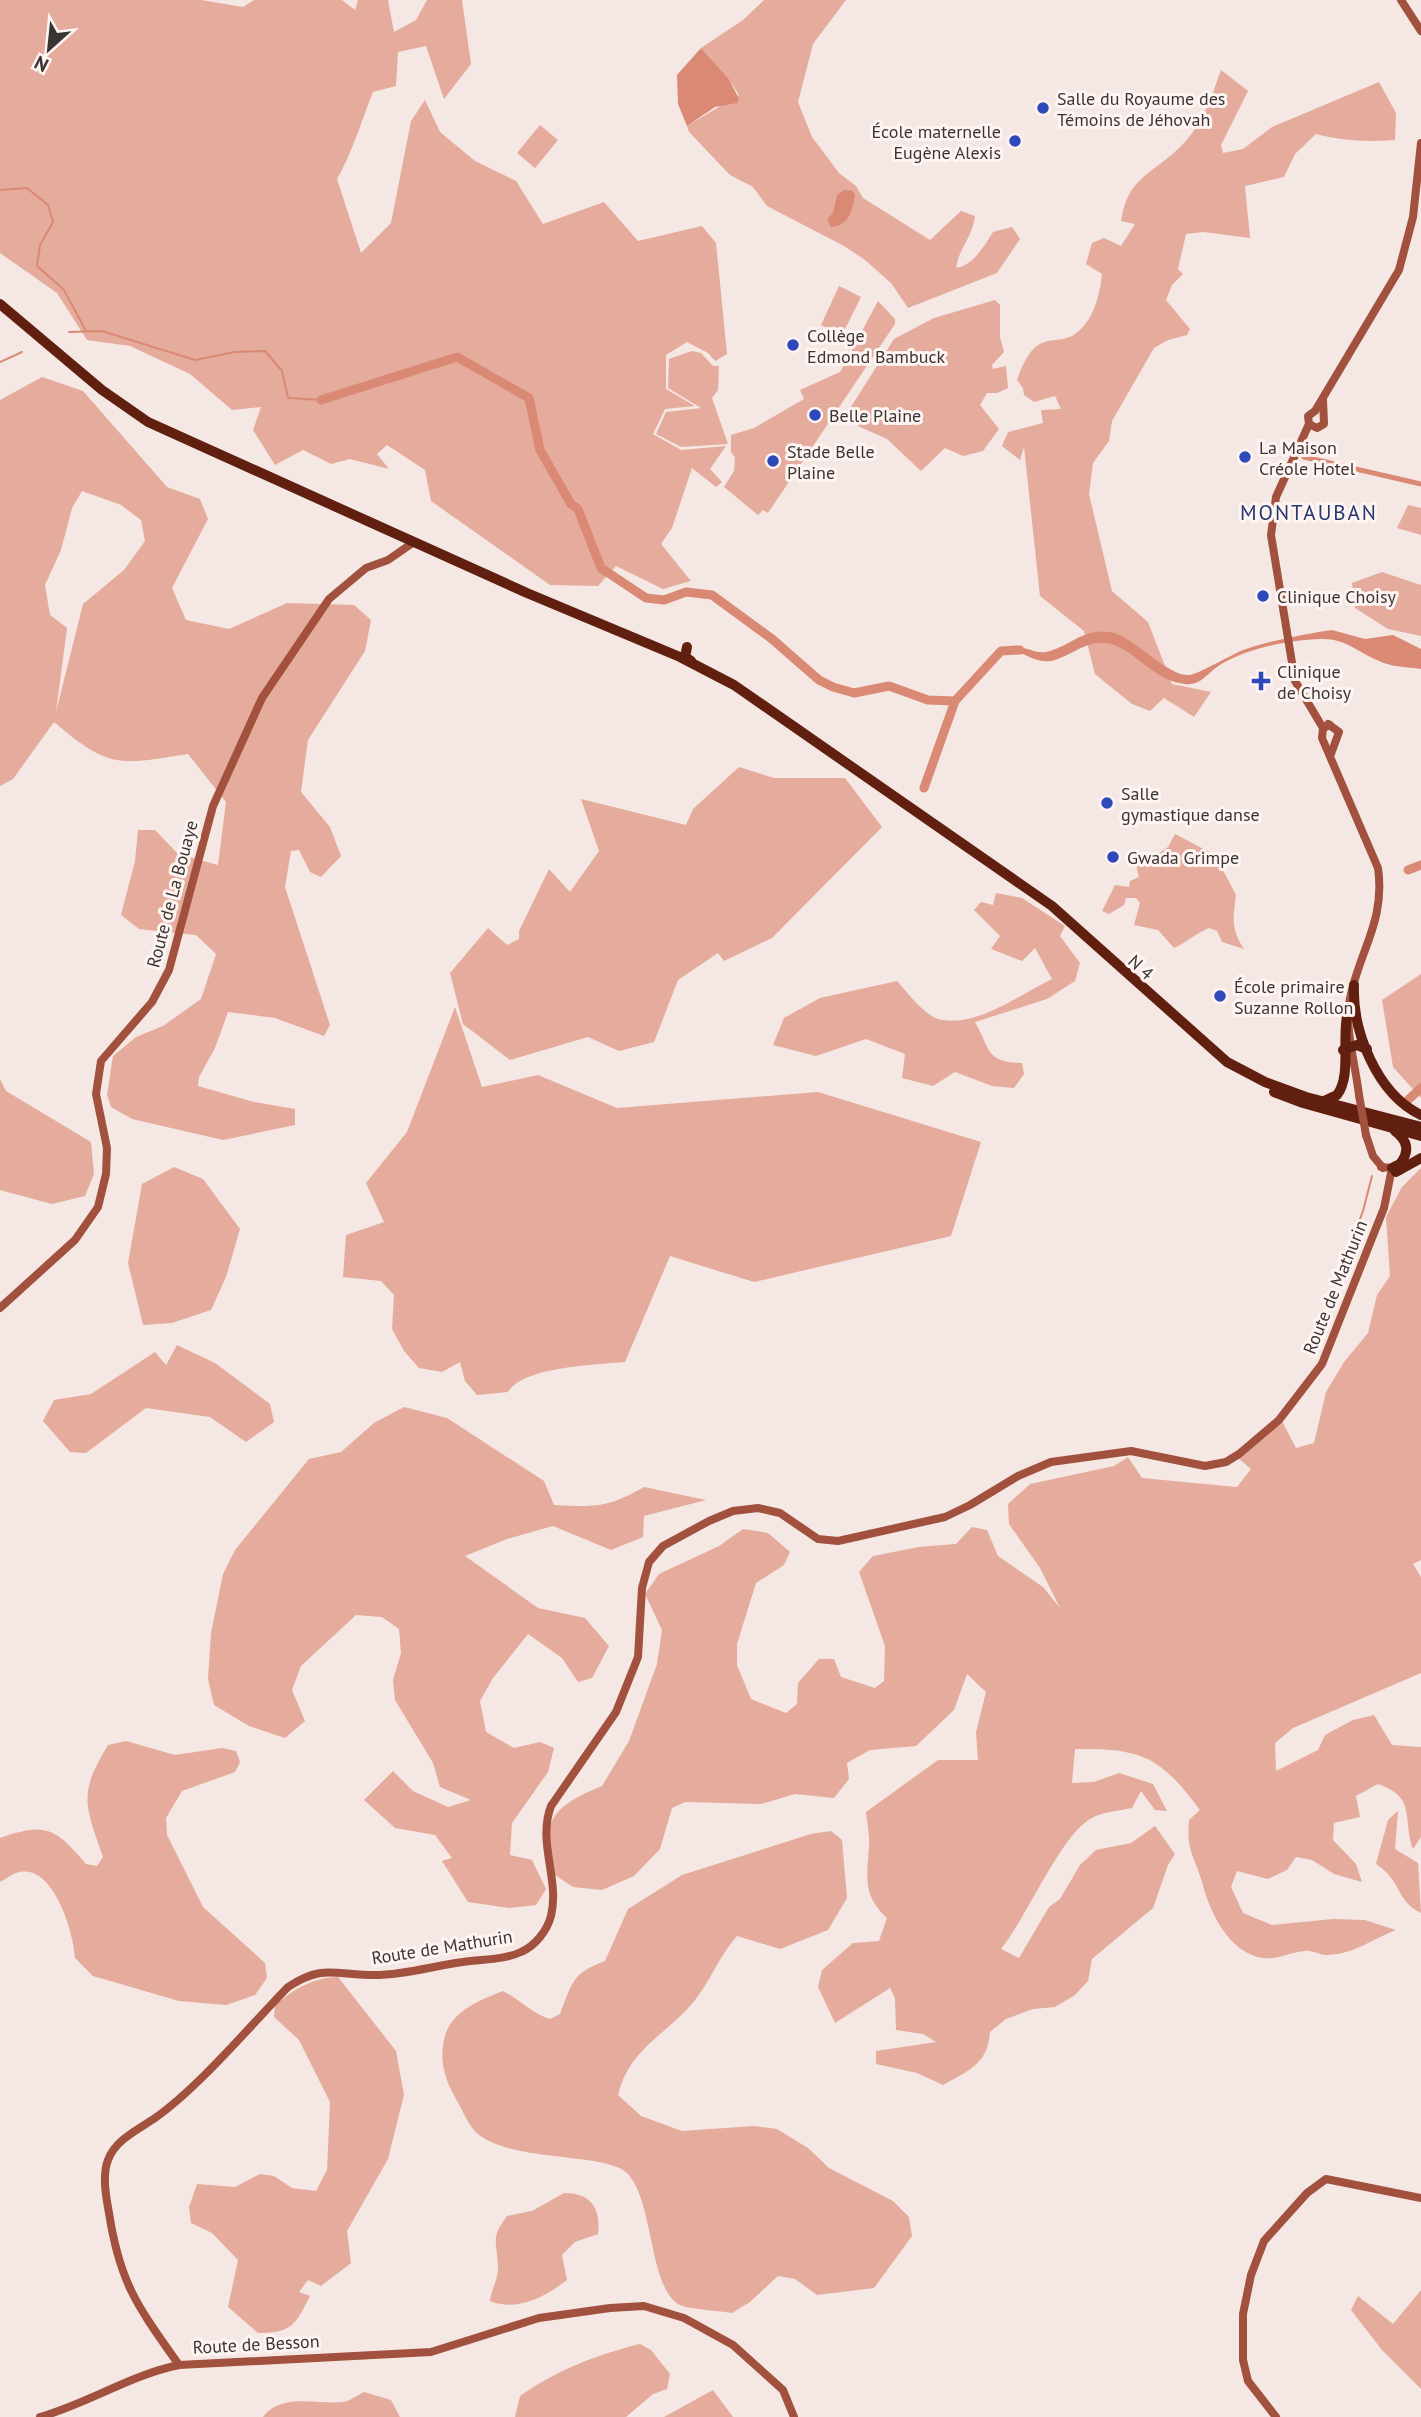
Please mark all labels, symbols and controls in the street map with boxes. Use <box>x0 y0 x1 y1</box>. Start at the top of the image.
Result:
north arrow <box>14 14 84 84</box>
text: N <box>30 51 52 78</box>
place label: Salle du Royaume des Témoins de Jéhovah <box>1057 87 1225 131</box>
marker: Salle du Royaume des Témoins de Jéhovah <box>1035 100 1051 116</box>
place label: École maternelle Eugène Alexis <box>871 120 1001 164</box>
marker: École maternelle Eugène Alexis <box>1007 133 1023 149</box>
place label: Collège Edmond Bambuck <box>807 324 946 368</box>
marker: Collège Edmond Bambuck <box>785 337 801 353</box>
place label: Belle Plaine <box>829 404 921 427</box>
marker: Belle Plaine <box>807 407 823 423</box>
place label: La Maison Créole Hotel <box>1259 436 1356 480</box>
place label: Stade Belle Plaine <box>787 440 875 484</box>
marker: La Maison Créole Hotel <box>1237 449 1253 465</box>
marker: Stade Belle Plaine <box>765 453 781 469</box>
district label: MONTAUBAN <box>1240 499 1378 526</box>
place label: Clinique Choisy <box>1277 585 1397 608</box>
marker: Clinique Choisy <box>1255 588 1271 604</box>
place label: Clinique de Choisy <box>1277 660 1352 704</box>
marker: Clinique de Choisy <box>1251 671 1271 691</box>
place label: Salle gymastique danse <box>1121 782 1260 826</box>
marker: Salle gymastique danse <box>1099 795 1115 811</box>
street label: Route de La Bouaye <box>141 818 203 970</box>
place label: Gwada Grimpe <box>1127 846 1239 869</box>
marker: Gwada Grimpe <box>1105 849 1121 865</box>
street label: N 4 <box>1123 949 1159 985</box>
place label: École primaire Suzanne Rollon <box>1234 975 1353 1019</box>
marker: École primaire Suzanne Rollon <box>1212 988 1228 1004</box>
street label: Route de Mathurin <box>1298 1217 1372 1357</box>
street label: Route de Mathurin <box>370 1925 514 1969</box>
street label: Route de Besson <box>192 2329 320 2359</box>

